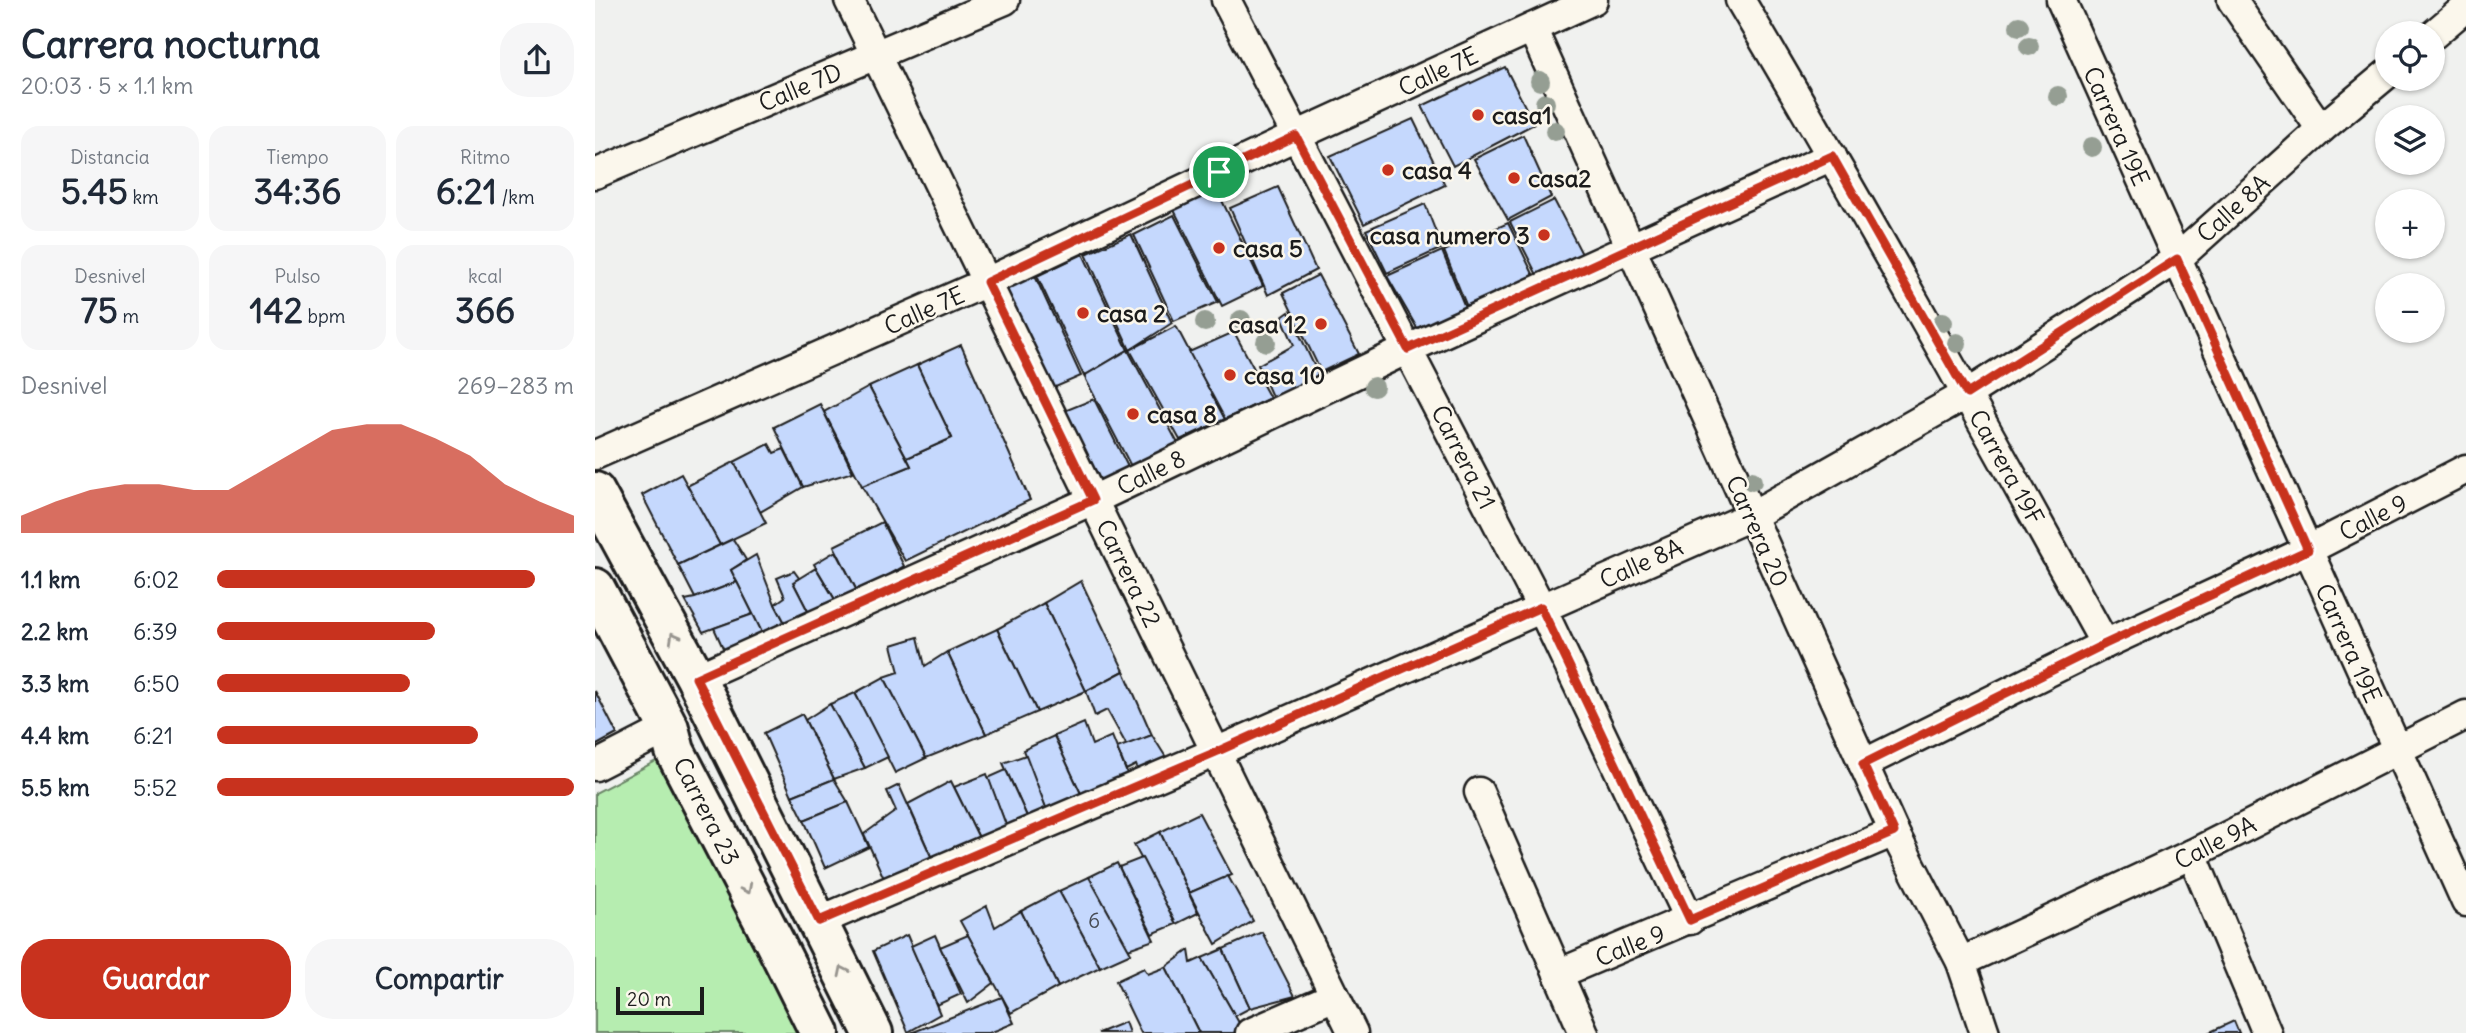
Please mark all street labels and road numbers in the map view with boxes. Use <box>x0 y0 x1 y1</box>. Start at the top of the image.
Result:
street label: Calle 7E <box>1393 40 1483 102</box>
street label: Calle 7D <box>754 56 846 118</box>
street label: Carrera 19E <box>2077 62 2157 190</box>
street label: Calle 8A <box>2190 167 2276 249</box>
street label: Calle 7E <box>879 279 969 341</box>
street label: Carrera 21 <box>1425 400 1503 514</box>
street label: Carrera 19F <box>1963 404 2051 530</box>
street label: Calle 8 <box>1112 443 1190 501</box>
street label: Carrera 20 <box>1720 471 1796 591</box>
street label: Calle 9 <box>2334 487 2412 547</box>
street label: Carrera 22 <box>1090 514 1168 632</box>
street label: Calle 8A <box>1595 531 1687 595</box>
street label: Carrera 19E <box>2309 579 2389 707</box>
street label: Carrera 23 <box>667 752 747 870</box>
street label: Calle 9A <box>2169 809 2261 875</box>
street label: Calle 9 <box>1591 918 1669 972</box>

